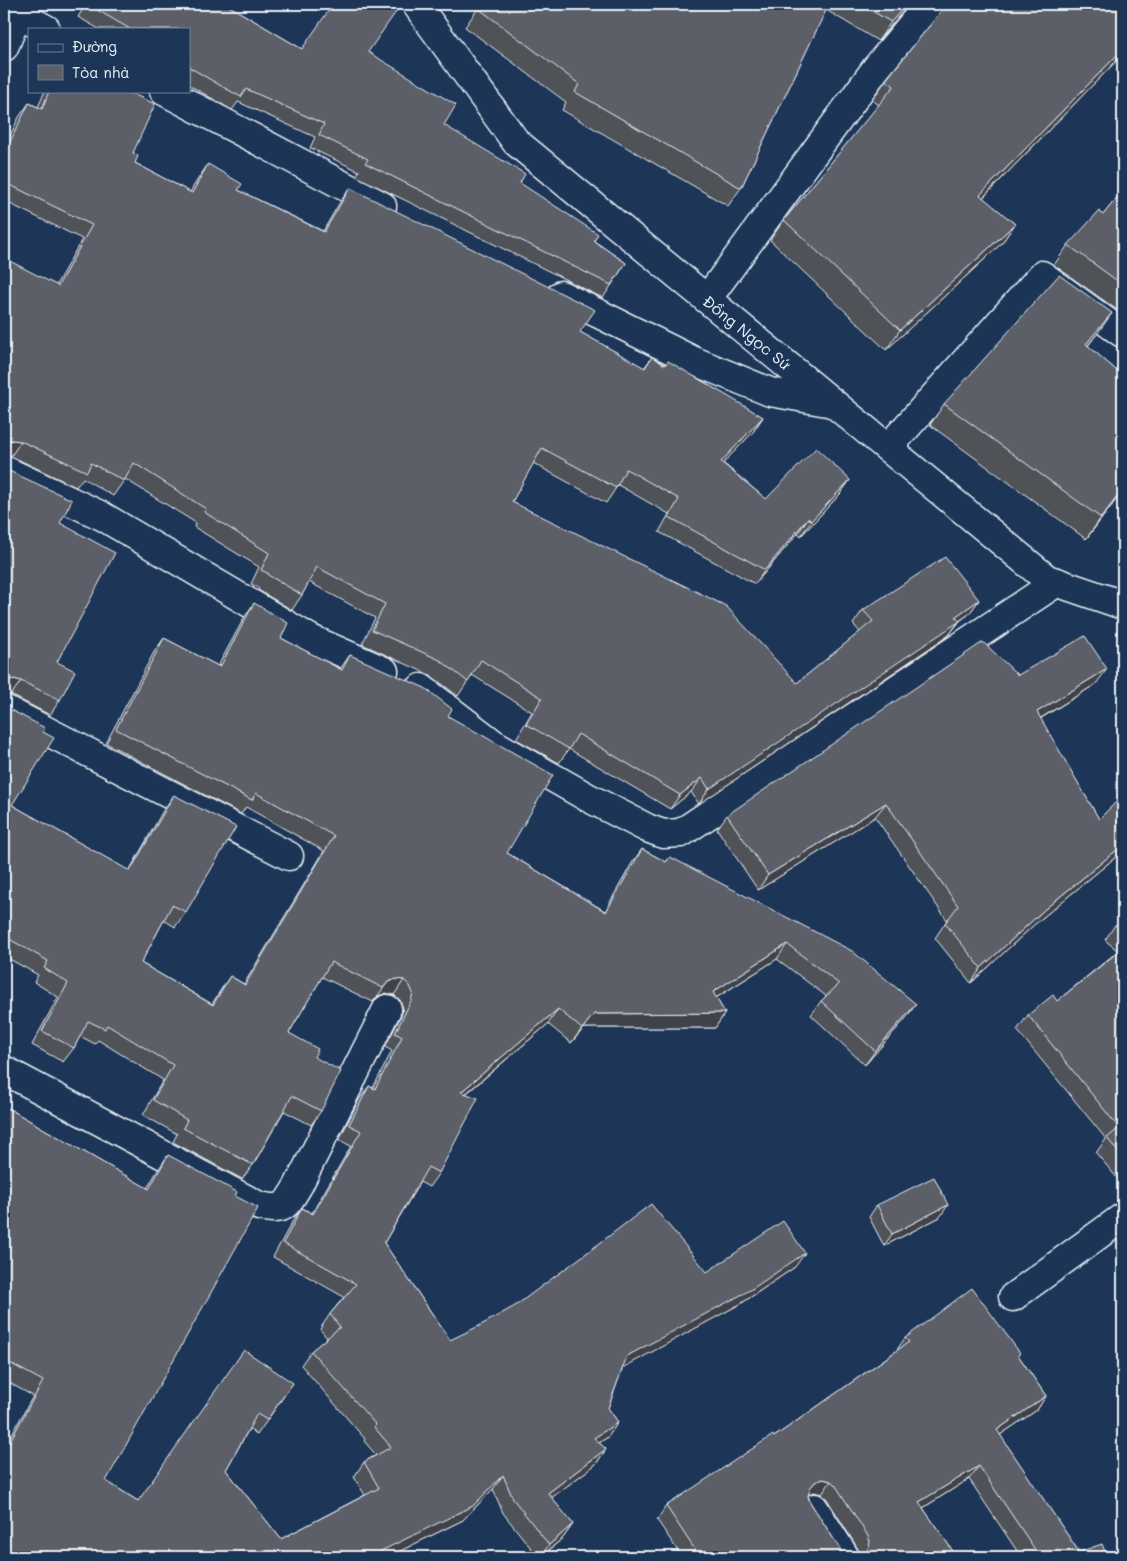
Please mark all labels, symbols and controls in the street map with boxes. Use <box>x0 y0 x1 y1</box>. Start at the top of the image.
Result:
legend <box>28 28 190 92</box>
text: Đường <box>72 36 117 56</box>
text: Tòa nhà <box>72 62 130 82</box>
street label: Đồng Ngọc Sứ <box>699 290 796 375</box>

